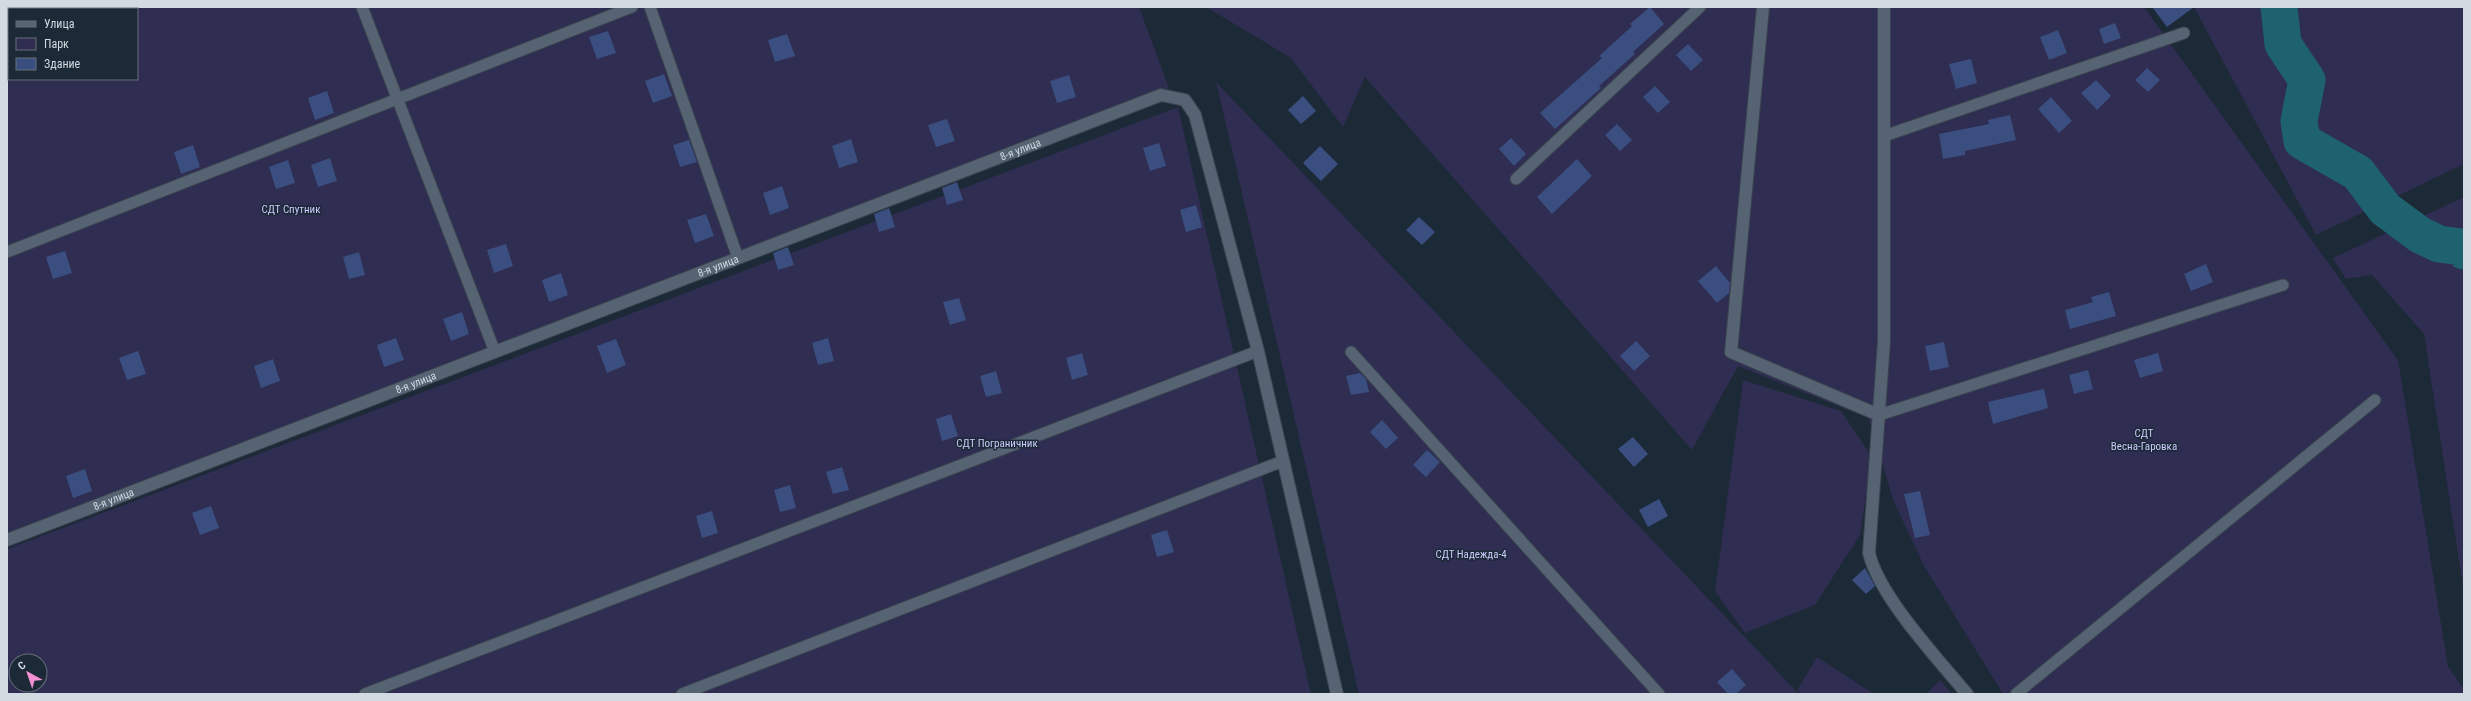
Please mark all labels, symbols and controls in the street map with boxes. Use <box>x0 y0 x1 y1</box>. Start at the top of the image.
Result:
legend <box>8 8 138 80</box>
text: Улица <box>44 17 75 31</box>
text: Парк <box>44 37 69 51</box>
text: Здание <box>44 57 81 71</box>
street label: 8-я улица <box>998 136 1043 163</box>
park label: СДТ Спутник <box>262 203 321 216</box>
street label: 8-я улица <box>696 252 740 280</box>
street label: 8-я улица <box>393 369 438 396</box>
park label: СДТ Весна-Гаровка <box>2111 427 2177 453</box>
park label: СДТ Пограничник <box>956 437 1038 450</box>
street label: 8-я улица <box>91 485 136 513</box>
park label: СДТ Надежда-4 <box>1435 548 1507 561</box>
north arrow <box>8 653 48 693</box>
text: С <box>15 659 28 673</box>

